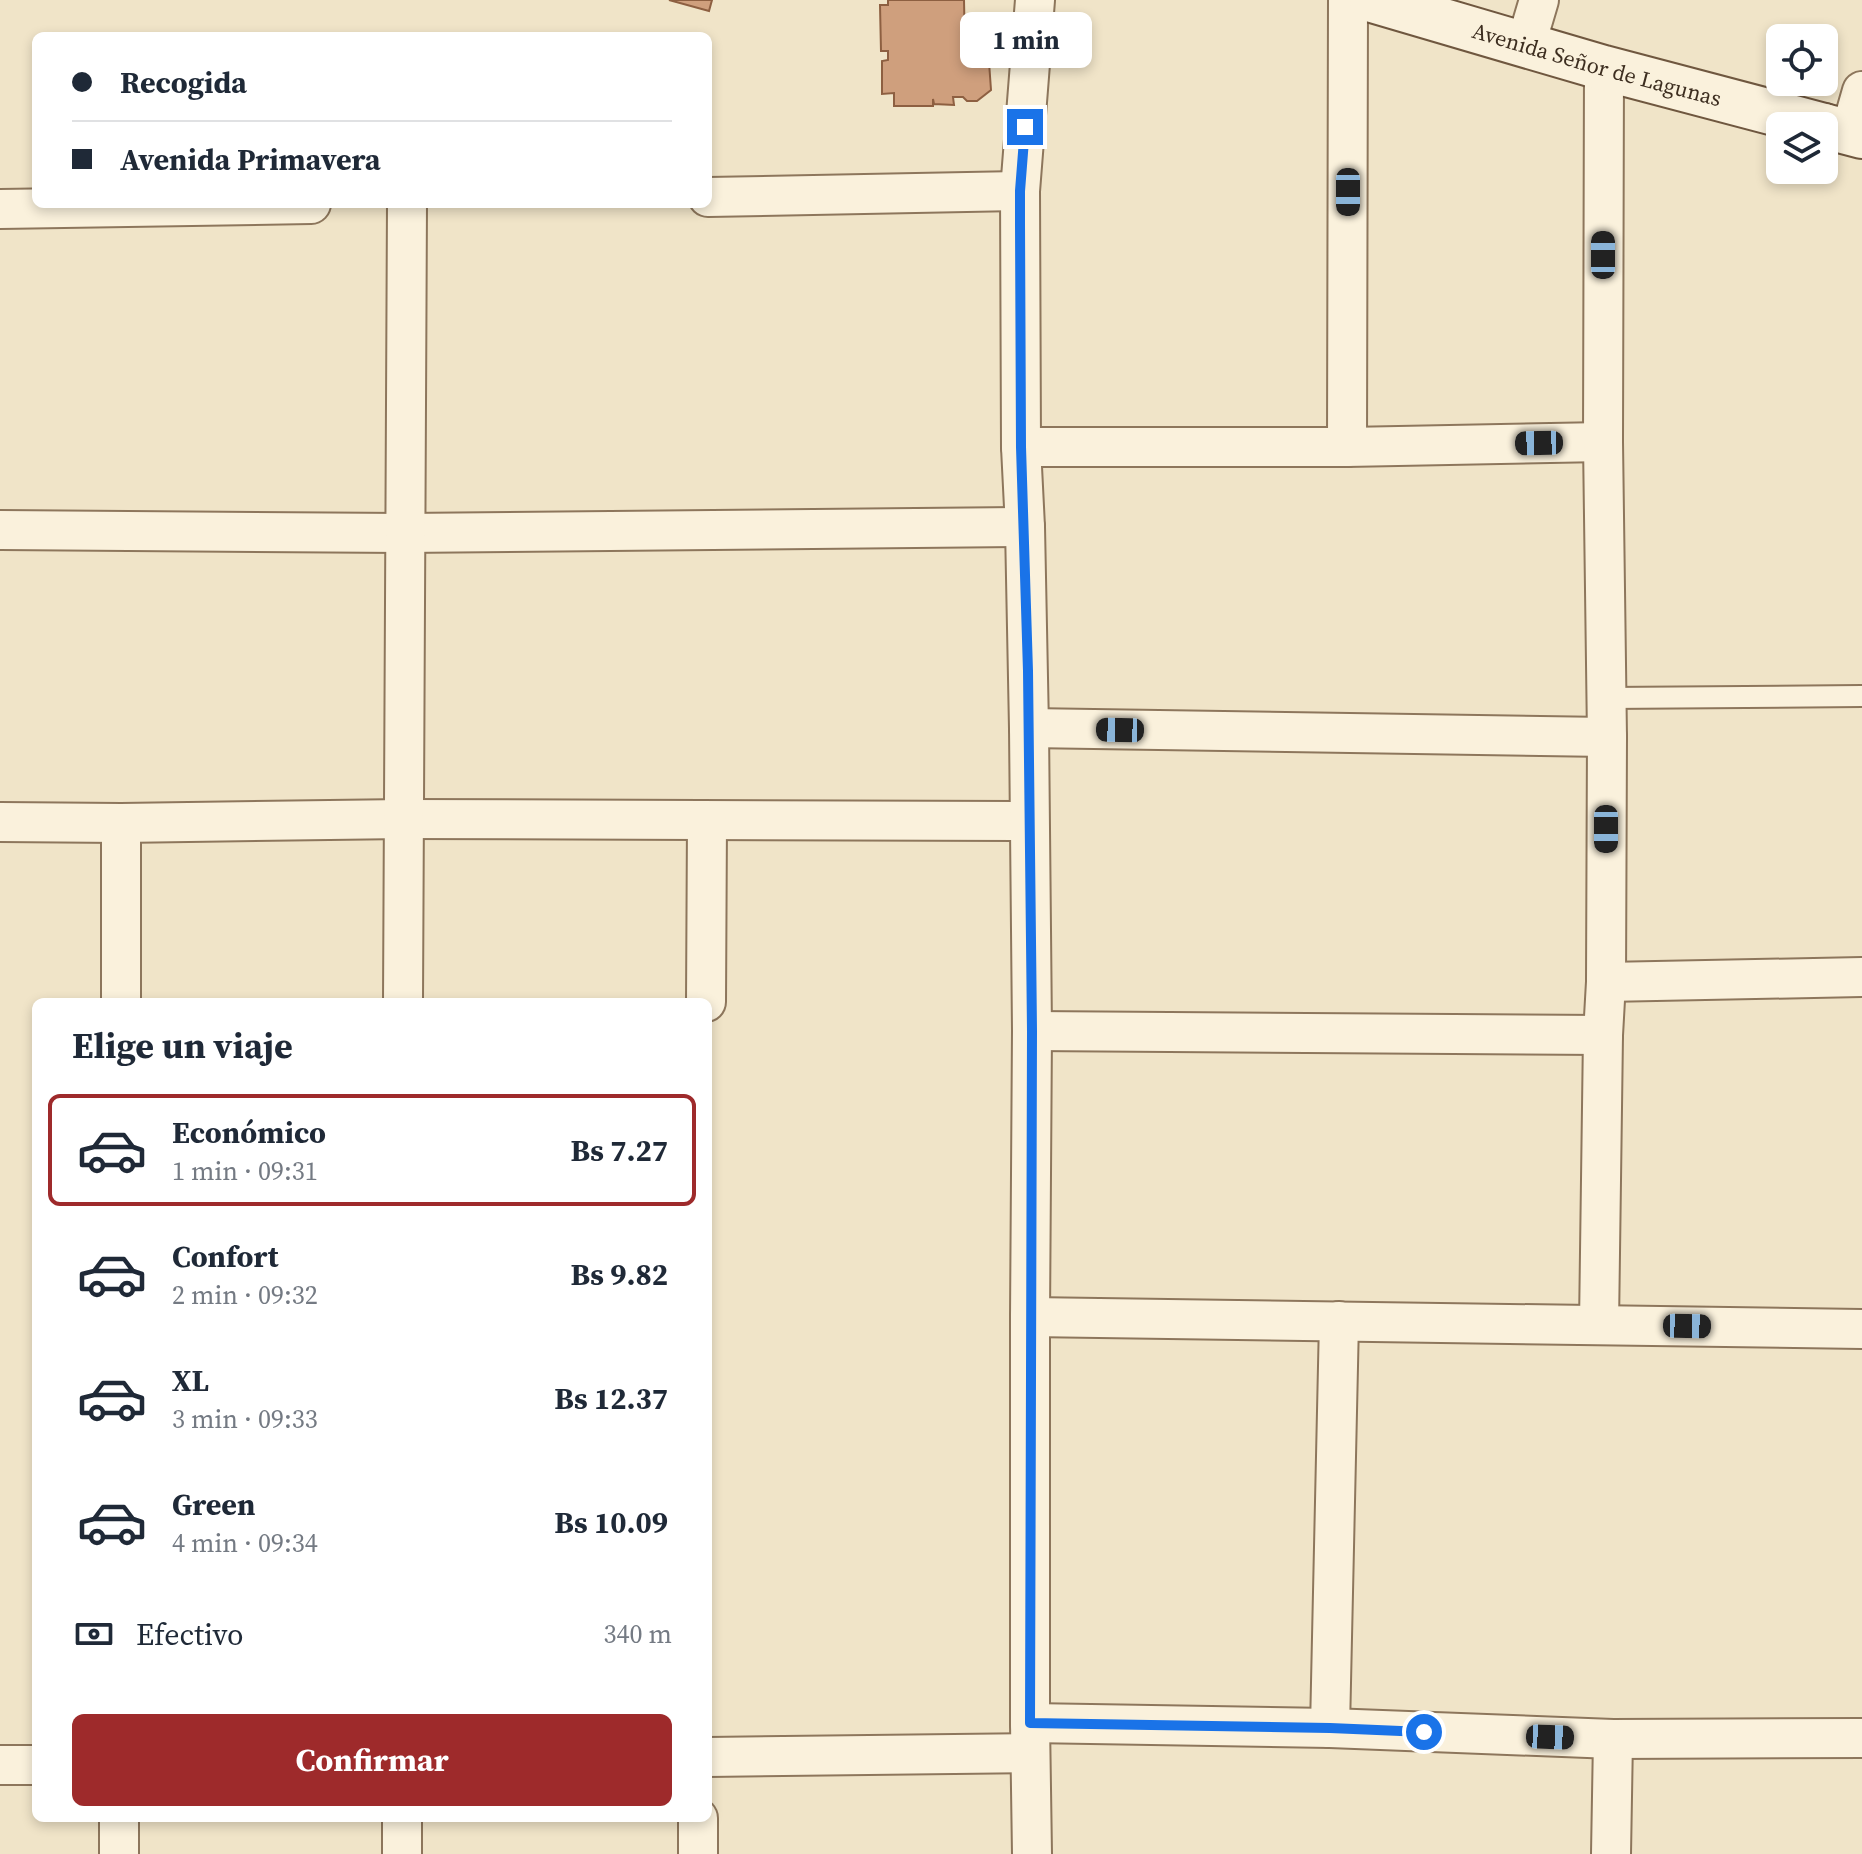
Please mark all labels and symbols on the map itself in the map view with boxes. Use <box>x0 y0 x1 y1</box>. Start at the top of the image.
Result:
callout: 1 min <box>959 11 1091 67</box>
street label: Avenida Señor de Lagunas <box>1469 15 1725 113</box>
route end <box>1007 109 1043 145</box>
car <box>1336 168 1360 216</box>
car <box>1591 231 1615 279</box>
car <box>1515 431 1563 455</box>
car <box>1096 718 1144 742</box>
car <box>1594 805 1618 853</box>
car <box>1663 1314 1711 1338</box>
route start <box>1406 1714 1442 1750</box>
car <box>1526 1724 1574 1750</box>

